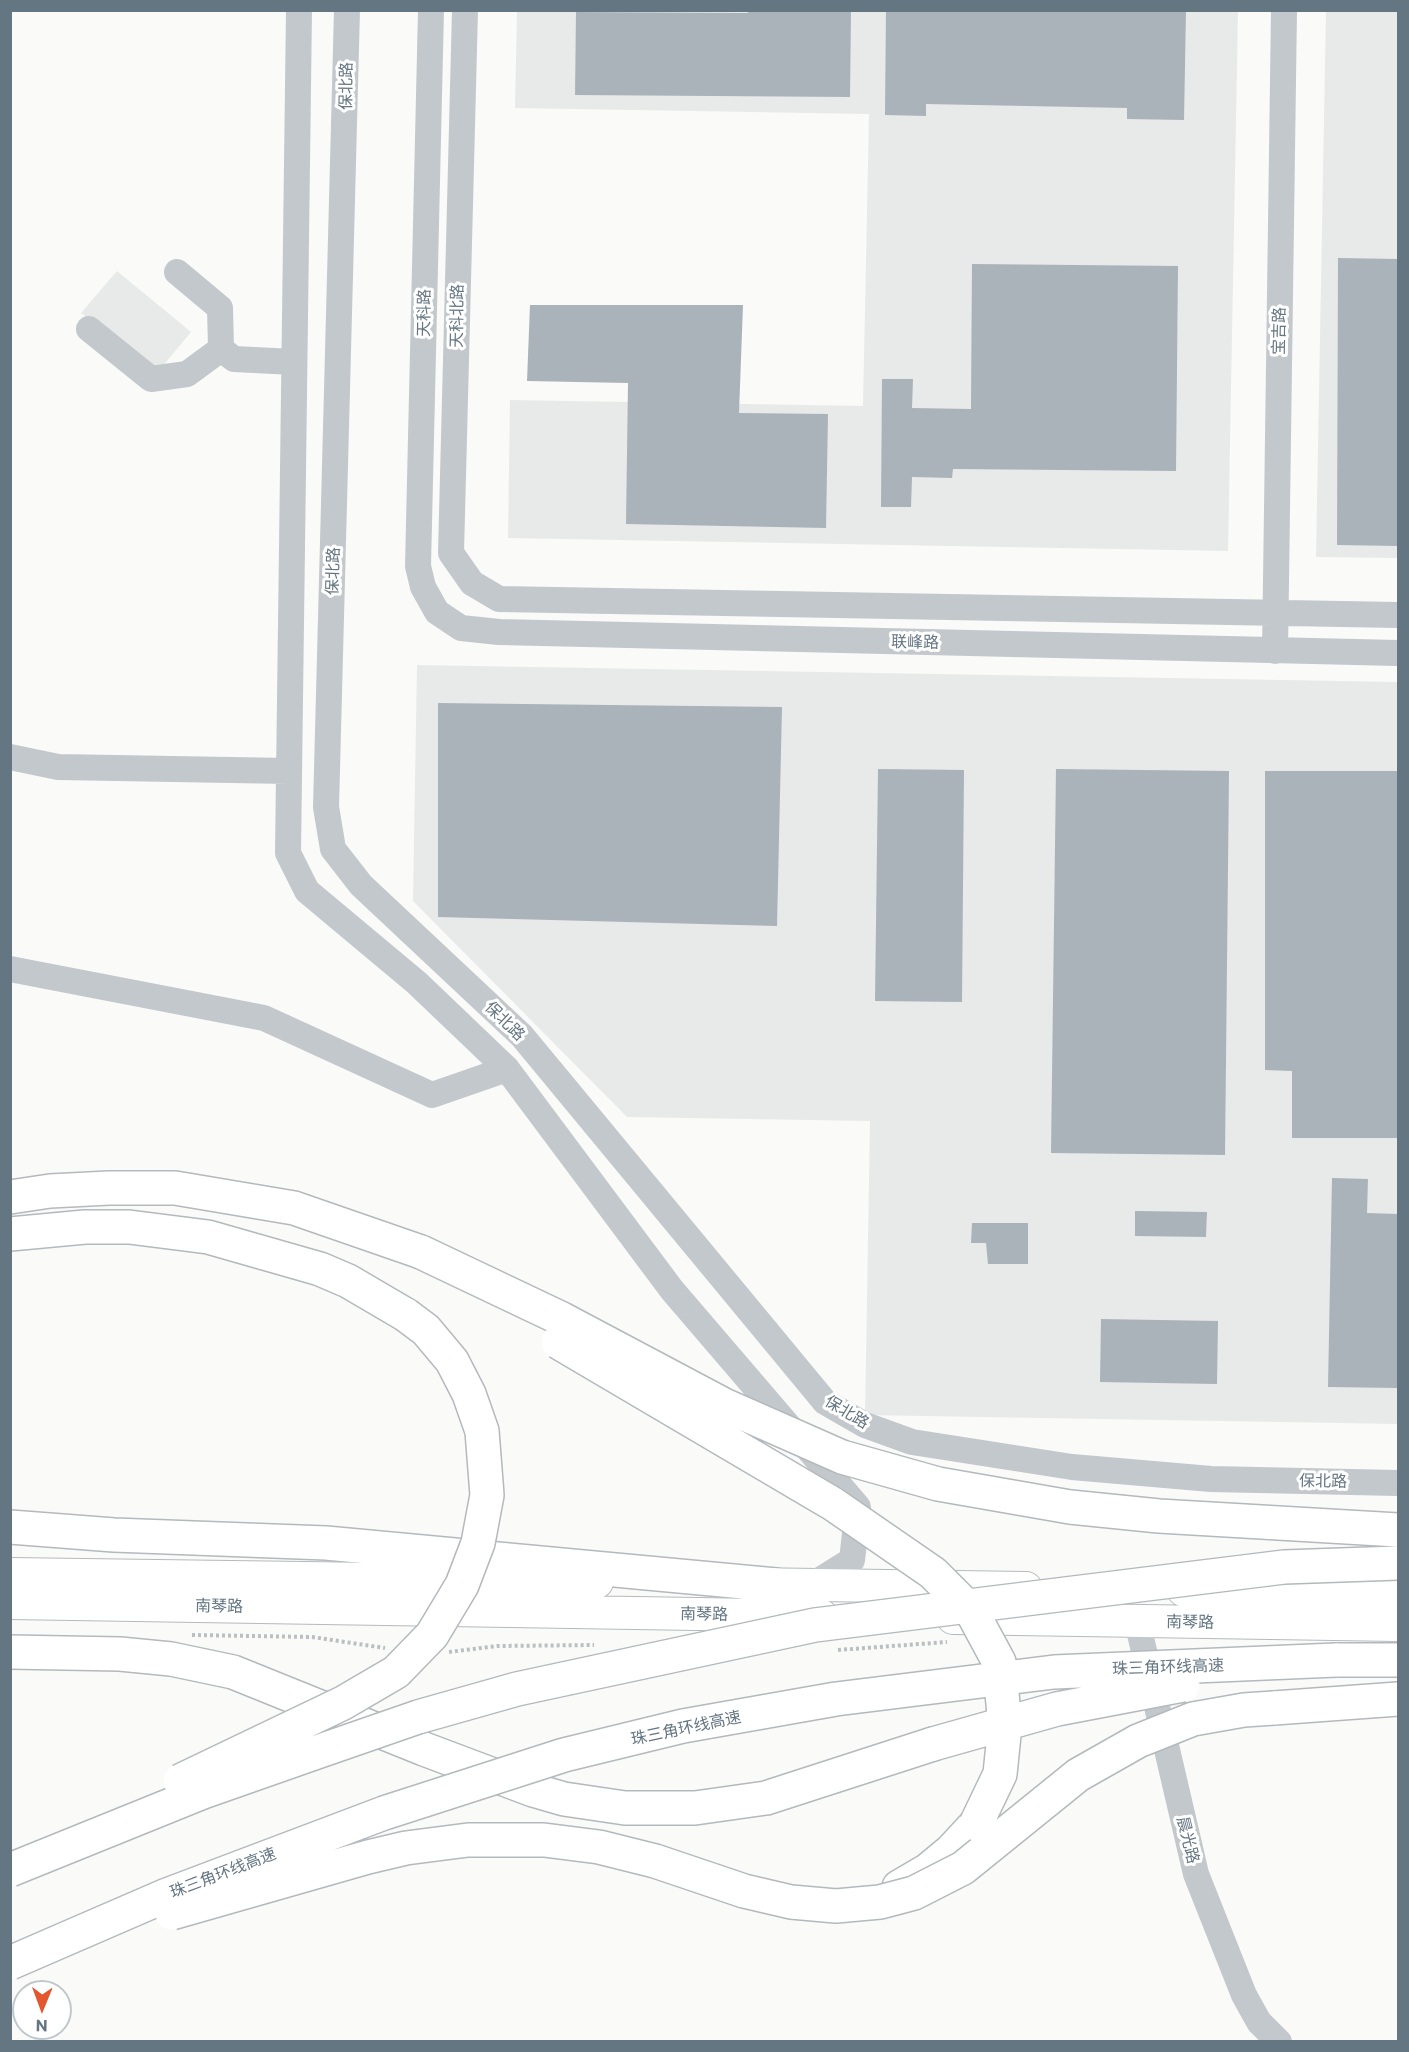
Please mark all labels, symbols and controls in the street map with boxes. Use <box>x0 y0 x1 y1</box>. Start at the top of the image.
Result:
street label: 保北路 <box>336 62 356 110</box>
street label: 天科北路 <box>447 284 467 348</box>
street label: 天科路 <box>414 289 434 337</box>
street label: 宝吉路 <box>1269 307 1289 355</box>
street label: 保北路 <box>323 547 343 595</box>
street label: 联峰路 <box>891 632 939 652</box>
street label: 保北路 <box>481 997 529 1045</box>
street label: 保北路 <box>821 1391 873 1433</box>
street label: 保北路 <box>1299 1471 1347 1491</box>
street label: 南琴路 <box>195 1596 243 1616</box>
street label: 南琴路 <box>680 1604 728 1624</box>
street label: 南琴路 <box>1166 1612 1214 1632</box>
street label: 珠三角环线高速 <box>1112 1655 1224 1679</box>
street label: 珠三角环线高速 <box>629 1707 743 1749</box>
street label: 晨光路 <box>1173 1814 1203 1866</box>
street label: 珠三角环线高速 <box>167 1844 279 1902</box>
north arrow <box>12 1980 72 2040</box>
text: N <box>36 2017 48 2036</box>

